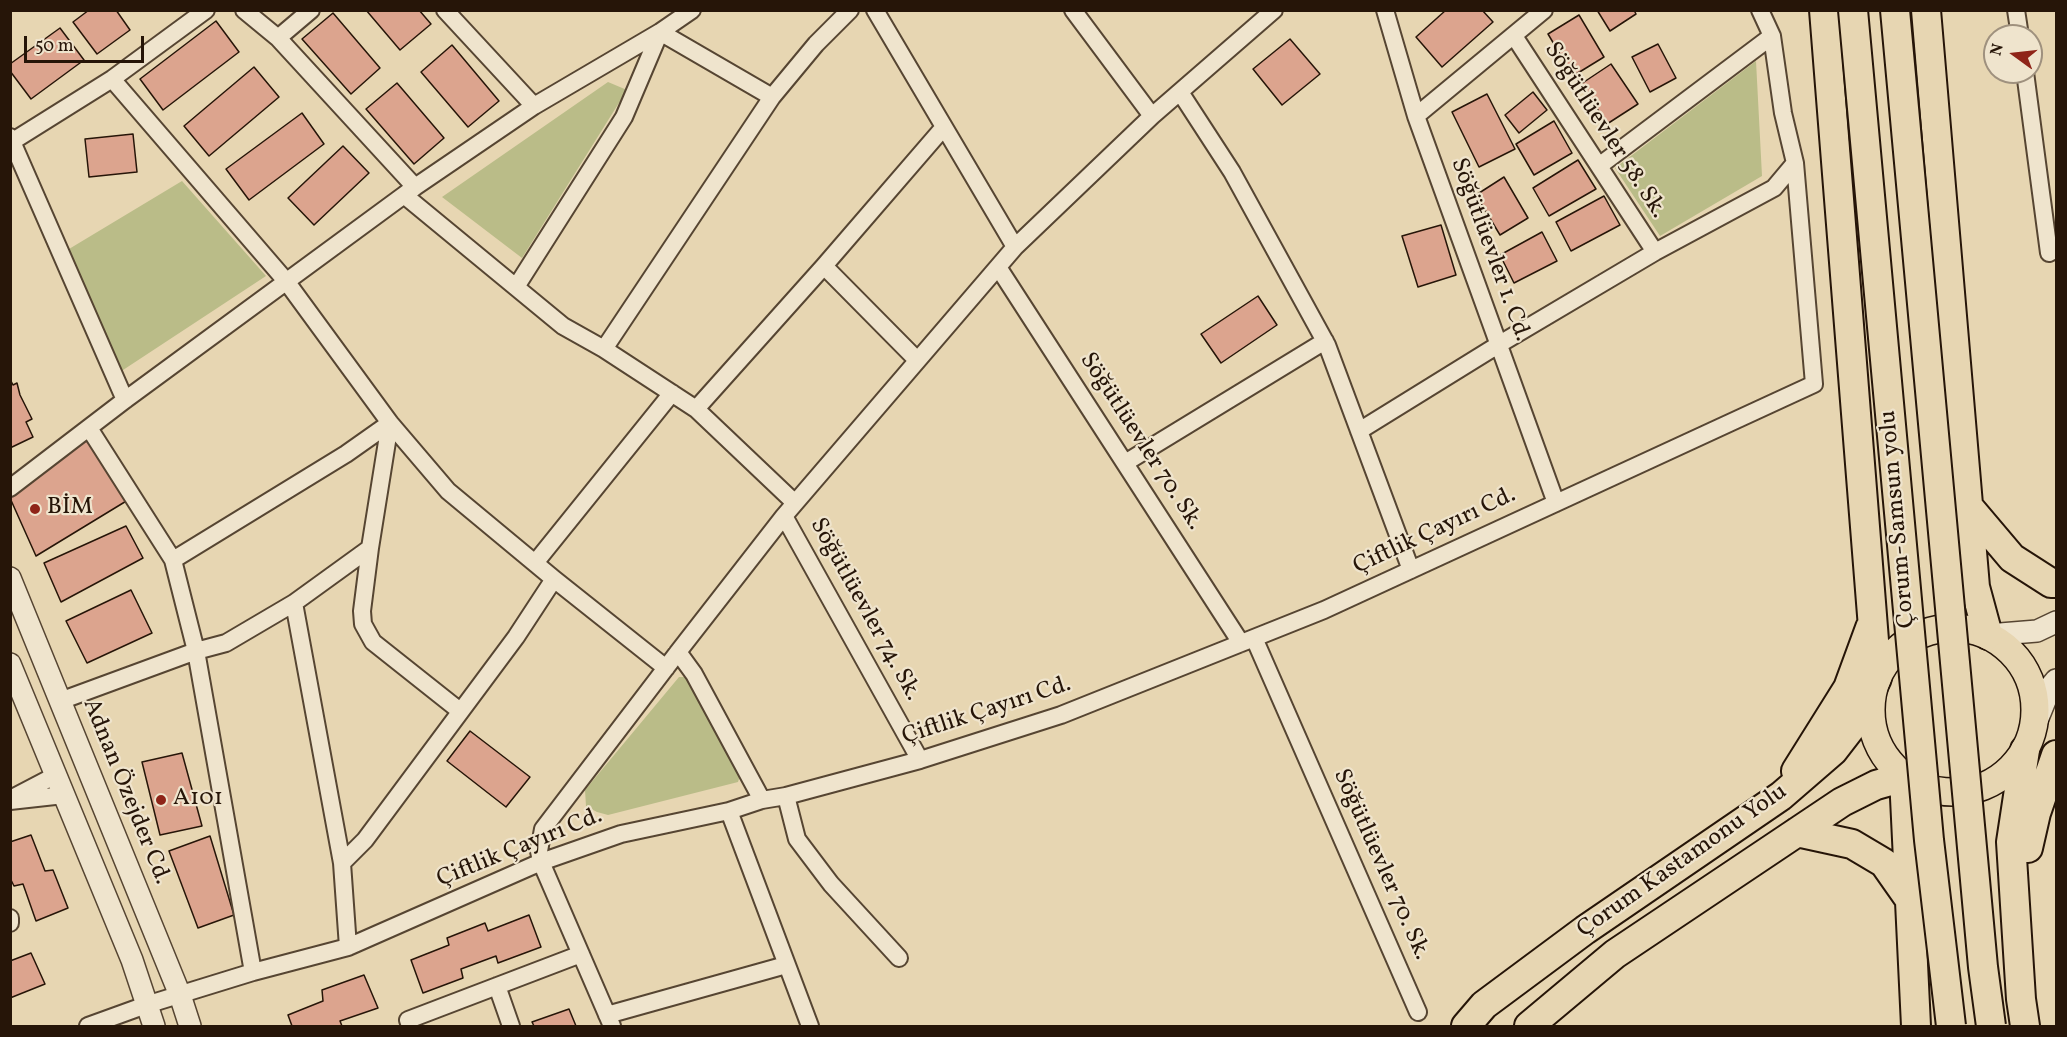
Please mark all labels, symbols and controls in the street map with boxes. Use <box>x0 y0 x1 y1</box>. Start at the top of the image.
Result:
scale bar <box>27 24 147 62</box>
north arrow <box>1983 24 2043 84</box>
text: 50 m <box>35 34 74 59</box>
street label: Söğütlüevler 58. Sk. <box>1536 37 1672 225</box>
text: N <box>1985 41 2010 58</box>
street label: Söğütlüevler 1. Cd. <box>1442 154 1536 346</box>
street label: Söğütlüevler 70. Sk. <box>1072 348 1208 536</box>
street label: Çorum-Samsun yolu <box>1875 409 1923 629</box>
street label: Çiftlik Çayırı Cd. <box>1349 482 1521 582</box>
place label: BİM <box>47 495 93 523</box>
marker: BİM <box>28 502 42 516</box>
street label: Söğütlüevler 74. Sk. <box>802 514 926 706</box>
street label: Çiftlik Çayırı Cd. <box>899 671 1075 753</box>
street label: Adnan Özejder Cd. <box>75 695 175 889</box>
street label: Söğütlüevler 70. Sk. <box>1325 765 1435 965</box>
street label: Çorum Kastamonu Yolu <box>1572 779 1794 945</box>
place label: A101 <box>173 786 223 814</box>
marker: A101 <box>154 793 168 807</box>
street label: Çiftlik Çayırı Cd. <box>433 803 607 895</box>

